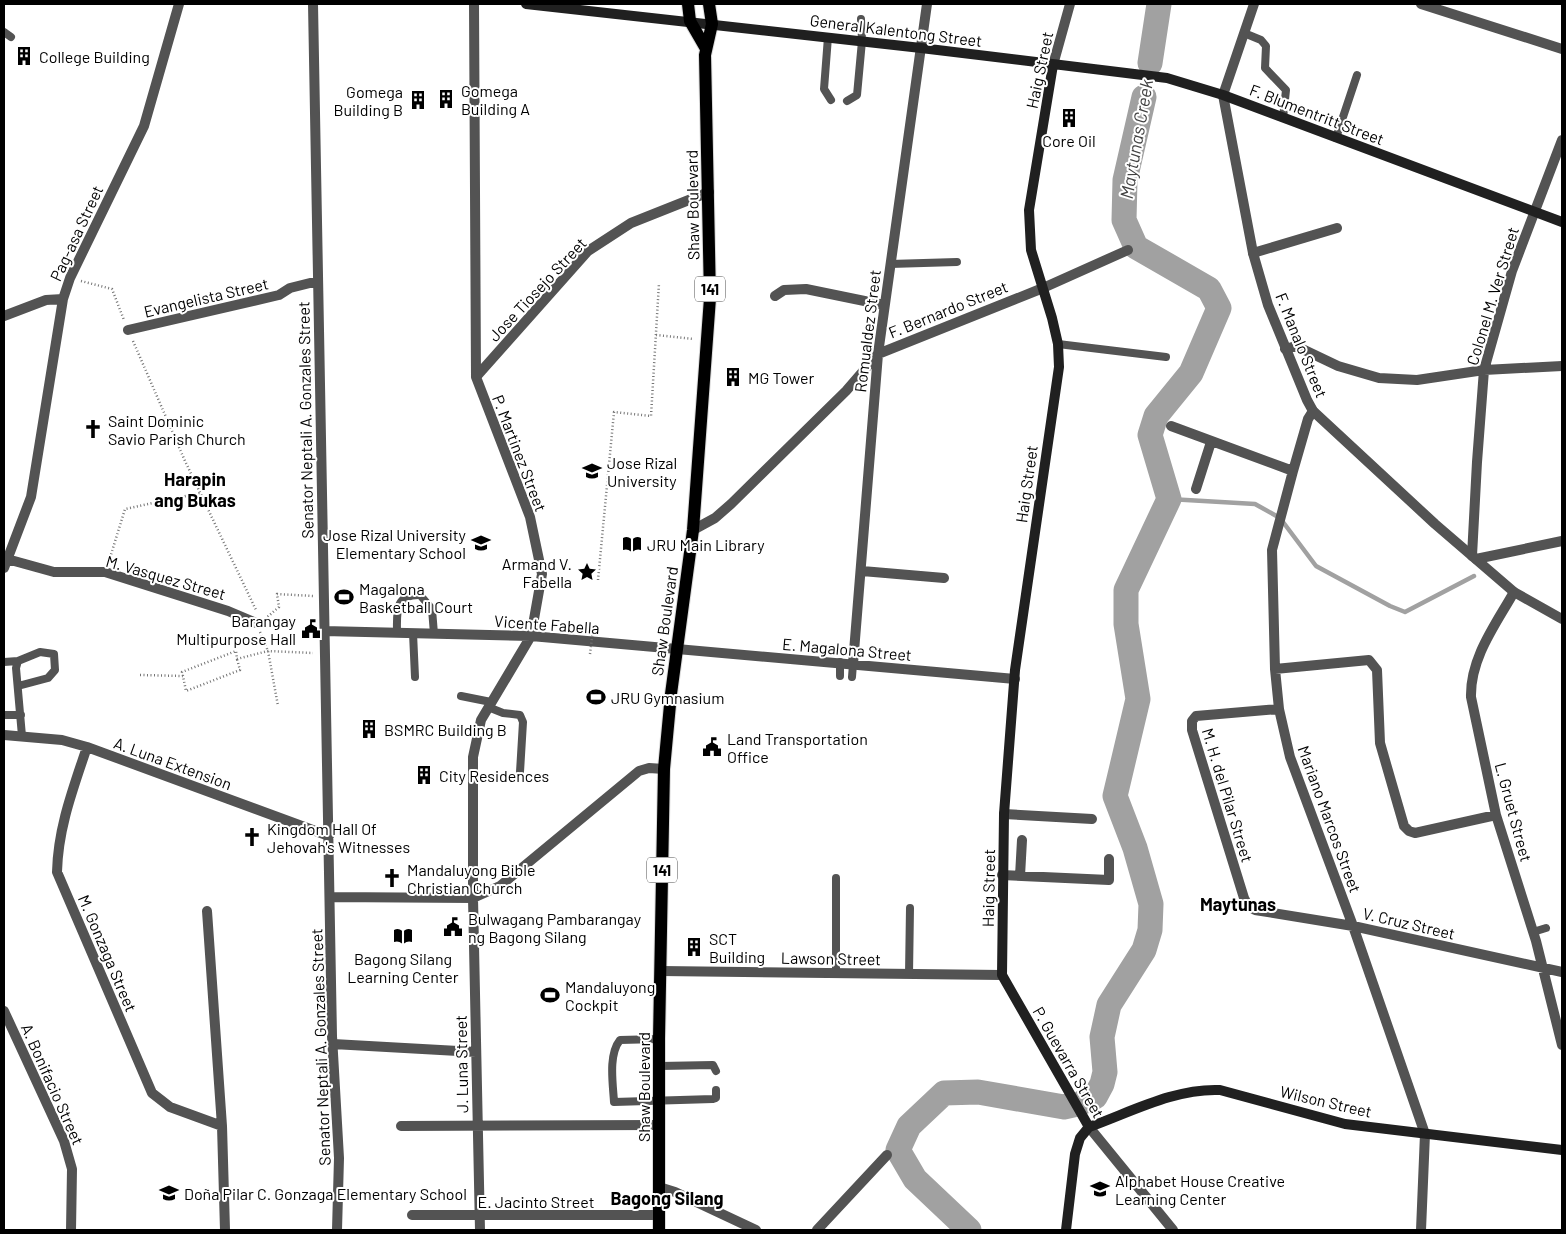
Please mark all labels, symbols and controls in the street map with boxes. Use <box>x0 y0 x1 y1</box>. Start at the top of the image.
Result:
street label: General Kalentong Street <box>809 10 983 50</box>
street label: Haig Street <box>1022 30 1056 110</box>
building icon: College Building <box>13 45 35 67</box>
place label: College Building <box>39 47 150 66</box>
water label: Maytunas Creek <box>1115 77 1157 200</box>
street label: F. Blumentritt Street <box>1247 80 1387 148</box>
place label: Gomega Building A <box>461 81 530 118</box>
place label: Gomega Building B <box>334 82 403 119</box>
building icon: Gomega Building A <box>435 88 457 110</box>
building icon: Gomega Building B <box>407 89 429 111</box>
building icon: Core Oil <box>1058 107 1080 129</box>
place label: Core Oil <box>1042 131 1096 150</box>
street label: Shaw Boulevard <box>682 150 702 260</box>
street label: Pag-asa Street <box>46 182 106 284</box>
street label: Colonel M. Ver Street <box>1462 225 1522 367</box>
street label: Jose Tiosejo Street <box>484 233 590 345</box>
street label: Romualdez Street <box>850 269 884 393</box>
street label: Evangelista Street <box>142 273 270 321</box>
road number: 141 <box>695 276 725 302</box>
street label: F. Bernardo Street <box>886 276 1010 342</box>
street label: F. Manalo Street <box>1272 290 1332 400</box>
street label: Senator Neptali A. Gonzales Street <box>293 301 317 539</box>
building icon: MG Tower <box>722 366 744 388</box>
place label: MG Tower <box>748 368 815 387</box>
street label: P. Martinez Street <box>489 392 551 514</box>
place label: Saint Dominic Savio Parish Church <box>108 411 246 448</box>
church icon: Saint Dominic Savio Parish Church <box>82 418 104 440</box>
street label: Haig Street <box>1011 444 1041 524</box>
place label: Jose Rizal University <box>607 453 677 490</box>
school or university icon: Jose Rizal University <box>581 460 603 482</box>
district label: Harapin ang Bukas <box>154 468 236 511</box>
place label: Jose Rizal University Elementary School <box>323 525 467 562</box>
school or university icon: Jose Rizal University Elementary School <box>470 532 492 554</box>
library icon: JRU Main Library <box>621 533 643 555</box>
place label: JRU Main Library <box>647 535 765 554</box>
street label: M. Vasquez Street <box>104 551 228 603</box>
place label: Armand V. Fabella <box>502 554 572 591</box>
place icon: Armand V. Fabella <box>576 561 598 583</box>
street label: Shaw Boulevard <box>647 565 681 677</box>
place label: Magalona Basketball Court <box>359 579 473 616</box>
sports icon: Magalona Basketball Court <box>333 586 355 608</box>
place label: Barangay Multipurpose Hall <box>176 611 297 648</box>
street label: Vicente Fabella <box>494 611 600 637</box>
public building icon: Barangay Multipurpose Hall <box>300 618 322 640</box>
street label: E. Magalona Street <box>782 634 912 664</box>
sports icon: JRU Gymnasium <box>585 686 607 708</box>
place label: JRU Gymnasium <box>611 688 724 707</box>
building icon: BSMRC Building B <box>358 718 380 740</box>
place label: BSMRC Building B <box>384 720 507 739</box>
street label: M. H. del Pilar Street <box>1199 726 1257 864</box>
place label: Land Transportation Office <box>727 729 868 766</box>
street label: A. Luna Extension <box>111 733 235 793</box>
public building icon: Land Transportation Office <box>701 736 723 758</box>
street label: Mariano Marcos Street <box>1295 743 1365 895</box>
street label: L. Gruet Street <box>1492 760 1536 864</box>
building icon: City Residences <box>413 764 435 786</box>
place label: City Residences <box>439 766 549 785</box>
place label: Kingdom Hall Of Jehovah's Witnesses <box>267 819 410 856</box>
church icon: Kingdom Hall Of Jehovah's Witnesses <box>241 826 263 848</box>
street label: Haig Street <box>978 849 998 927</box>
road number: 141 <box>647 858 677 882</box>
place label: Mandaluyong Bible Christian Church <box>407 860 536 897</box>
church icon: Mandaluyong Bible Christian Church <box>381 867 403 889</box>
street label: M. Gonzaga Street <box>75 892 141 1014</box>
district label: Maytunas <box>1200 893 1276 915</box>
street label: V. Cruz Street <box>1361 903 1457 943</box>
place label: Bulwagang Pambarangay ng Bagong Silang <box>468 909 642 946</box>
public building icon: Bulwagang Pambarangay ng Bagong Silang <box>442 916 464 938</box>
library icon: Bagong Silang Learning Center <box>392 925 414 947</box>
street label: Senator Neptali A. Gonzales Street <box>306 928 334 1166</box>
place label: SCT Building <box>709 929 765 966</box>
building icon: SCT Building <box>683 936 705 958</box>
street label: Lawson Street <box>781 948 881 968</box>
place label: Bagong Silang Learning Center <box>347 949 459 986</box>
place label: Mandaluyong Cockpit <box>565 977 655 1014</box>
sports icon: Mandaluyong Cockpit <box>539 984 561 1006</box>
street label: P. Guevarra Street <box>1029 1003 1109 1121</box>
street label: J. Luna Street <box>451 1015 471 1113</box>
street label: A. Bonifacio Street <box>18 1021 88 1147</box>
street label: Shaw Boulevard <box>634 1032 653 1142</box>
street label: Wilson Street <box>1278 1081 1374 1121</box>
place label: Alphabet House Creative Learning Center <box>1115 1171 1285 1208</box>
school or university icon: Alphabet House Creative Learning Center <box>1089 1178 1111 1200</box>
school or university icon: Doña Pilar C. Gonzaga Elementary School <box>158 1182 180 1204</box>
place label: Doña Pilar C. Gonzaga Elementary School <box>184 1184 467 1203</box>
district label: Bagong Silang <box>610 1187 724 1209</box>
street label: E. Jacinto Street <box>478 1192 594 1211</box>

